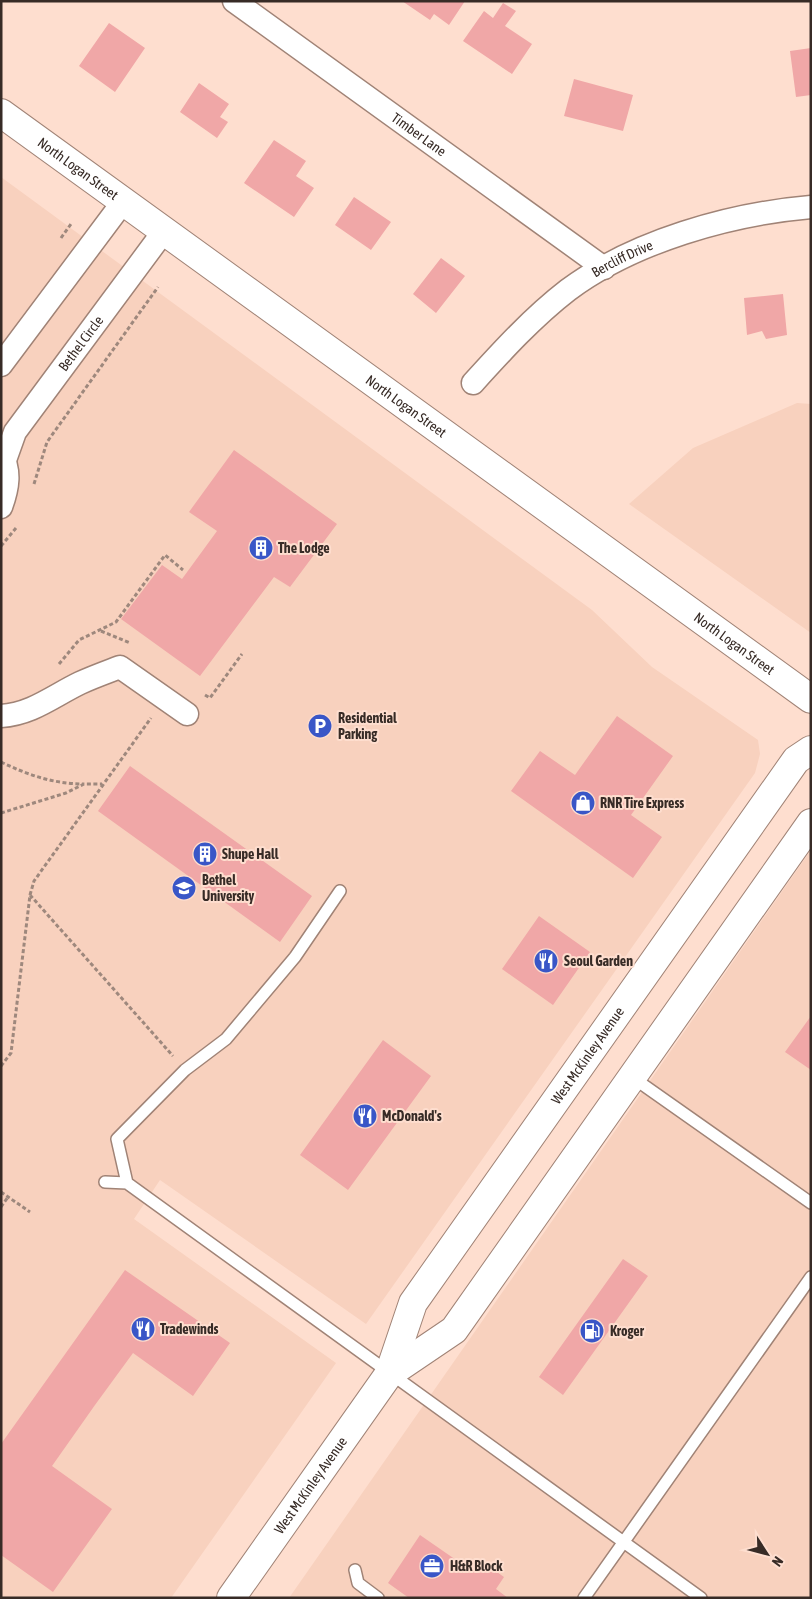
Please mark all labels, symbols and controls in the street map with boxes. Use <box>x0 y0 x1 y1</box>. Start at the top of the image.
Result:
street label: Timber Lane <box>389 109 449 159</box>
street label: North Logan Street <box>35 134 121 203</box>
street label: Bercliff Drive <box>589 237 655 280</box>
street label: Bethel Circle <box>55 313 106 374</box>
street label: North Logan Street <box>363 372 449 441</box>
building icon: The Lodge <box>248 535 274 561</box>
place label: The Lodge <box>278 540 330 556</box>
street label: North Logan Street <box>691 609 778 678</box>
place label: Residential Parking <box>338 710 397 742</box>
parking icon: Residential Parking <box>307 713 333 739</box>
shop icon: RNR Tire Express <box>570 790 596 816</box>
place label: RNR Tire Express <box>600 795 684 811</box>
building icon: Shupe Hall <box>192 841 218 867</box>
place label: Shupe Hall <box>222 846 279 862</box>
place label: Bethel University <box>202 872 255 904</box>
school or university icon: Bethel University <box>171 875 197 901</box>
restaurant icon: Seoul Garden <box>533 948 559 974</box>
place label: Seoul Garden <box>564 953 633 969</box>
street label: West McKinley Avenue <box>548 1004 627 1107</box>
restaurant icon: McDonald's <box>352 1103 378 1129</box>
place label: McDonald's <box>382 1108 442 1124</box>
restaurant icon: Tradewinds <box>130 1316 156 1342</box>
fuel station icon: Kroger <box>579 1318 605 1344</box>
place label: Tradewinds <box>160 1321 219 1337</box>
place label: Kroger <box>610 1323 645 1339</box>
street label: West McKinley Avenue <box>271 1434 350 1537</box>
north arrow <box>742 1529 792 1579</box>
office icon: H&R Block <box>419 1553 445 1579</box>
text: N <box>769 1554 786 1570</box>
place label: H&R Block <box>450 1558 503 1574</box>

